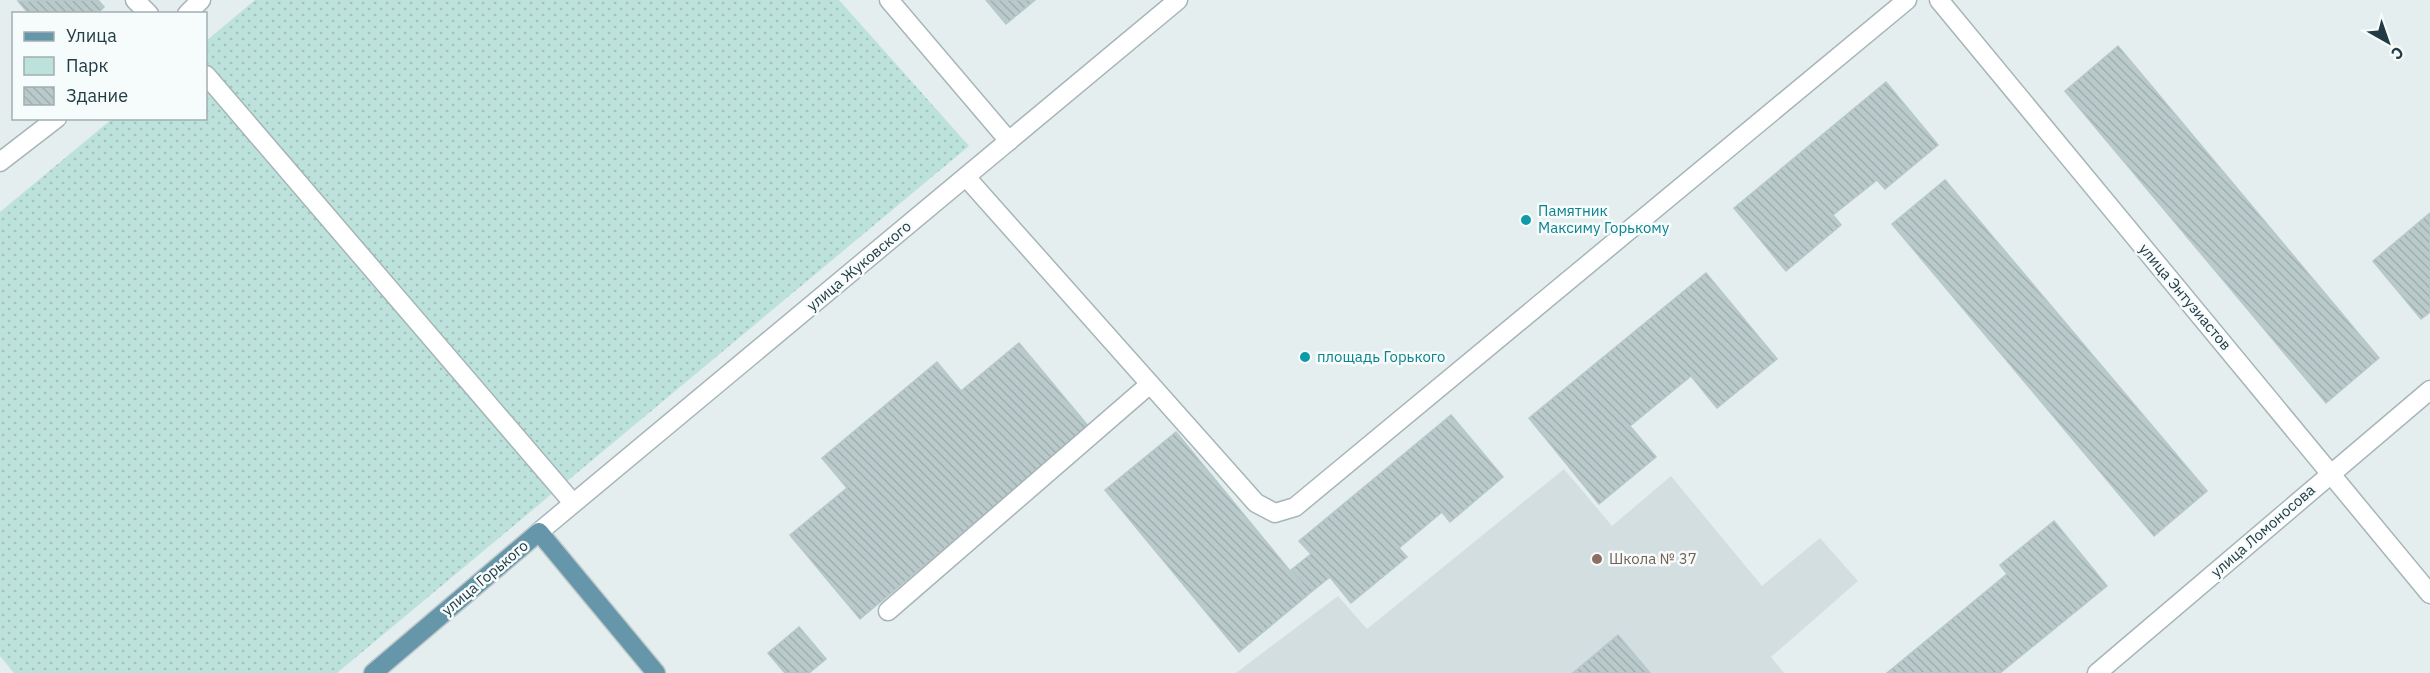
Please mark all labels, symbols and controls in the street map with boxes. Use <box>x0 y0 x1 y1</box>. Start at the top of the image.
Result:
legend <box>12 12 207 120</box>
north arrow <box>2358 12 2418 72</box>
text: Улица <box>66 24 117 47</box>
text: С <box>2387 42 2408 65</box>
text: Парк <box>66 54 109 77</box>
text: Здание <box>66 84 128 107</box>
place label: Памятник Максиму Горькому <box>1538 201 1670 237</box>
marker: Памятник Максиму Горькому <box>1519 213 1533 227</box>
street label: улица Жуковского <box>803 216 915 315</box>
street label: улица Энтузиастов <box>2135 239 2236 354</box>
place label: площадь Горького <box>1317 347 1445 366</box>
marker: площадь Горького <box>1298 350 1312 364</box>
street label: улица Ломоносова <box>2207 480 2319 581</box>
street label: улица Горького <box>438 536 532 619</box>
place label: Школа № 37 <box>1609 549 1697 568</box>
marker: Школа № 37 <box>1590 552 1604 566</box>

